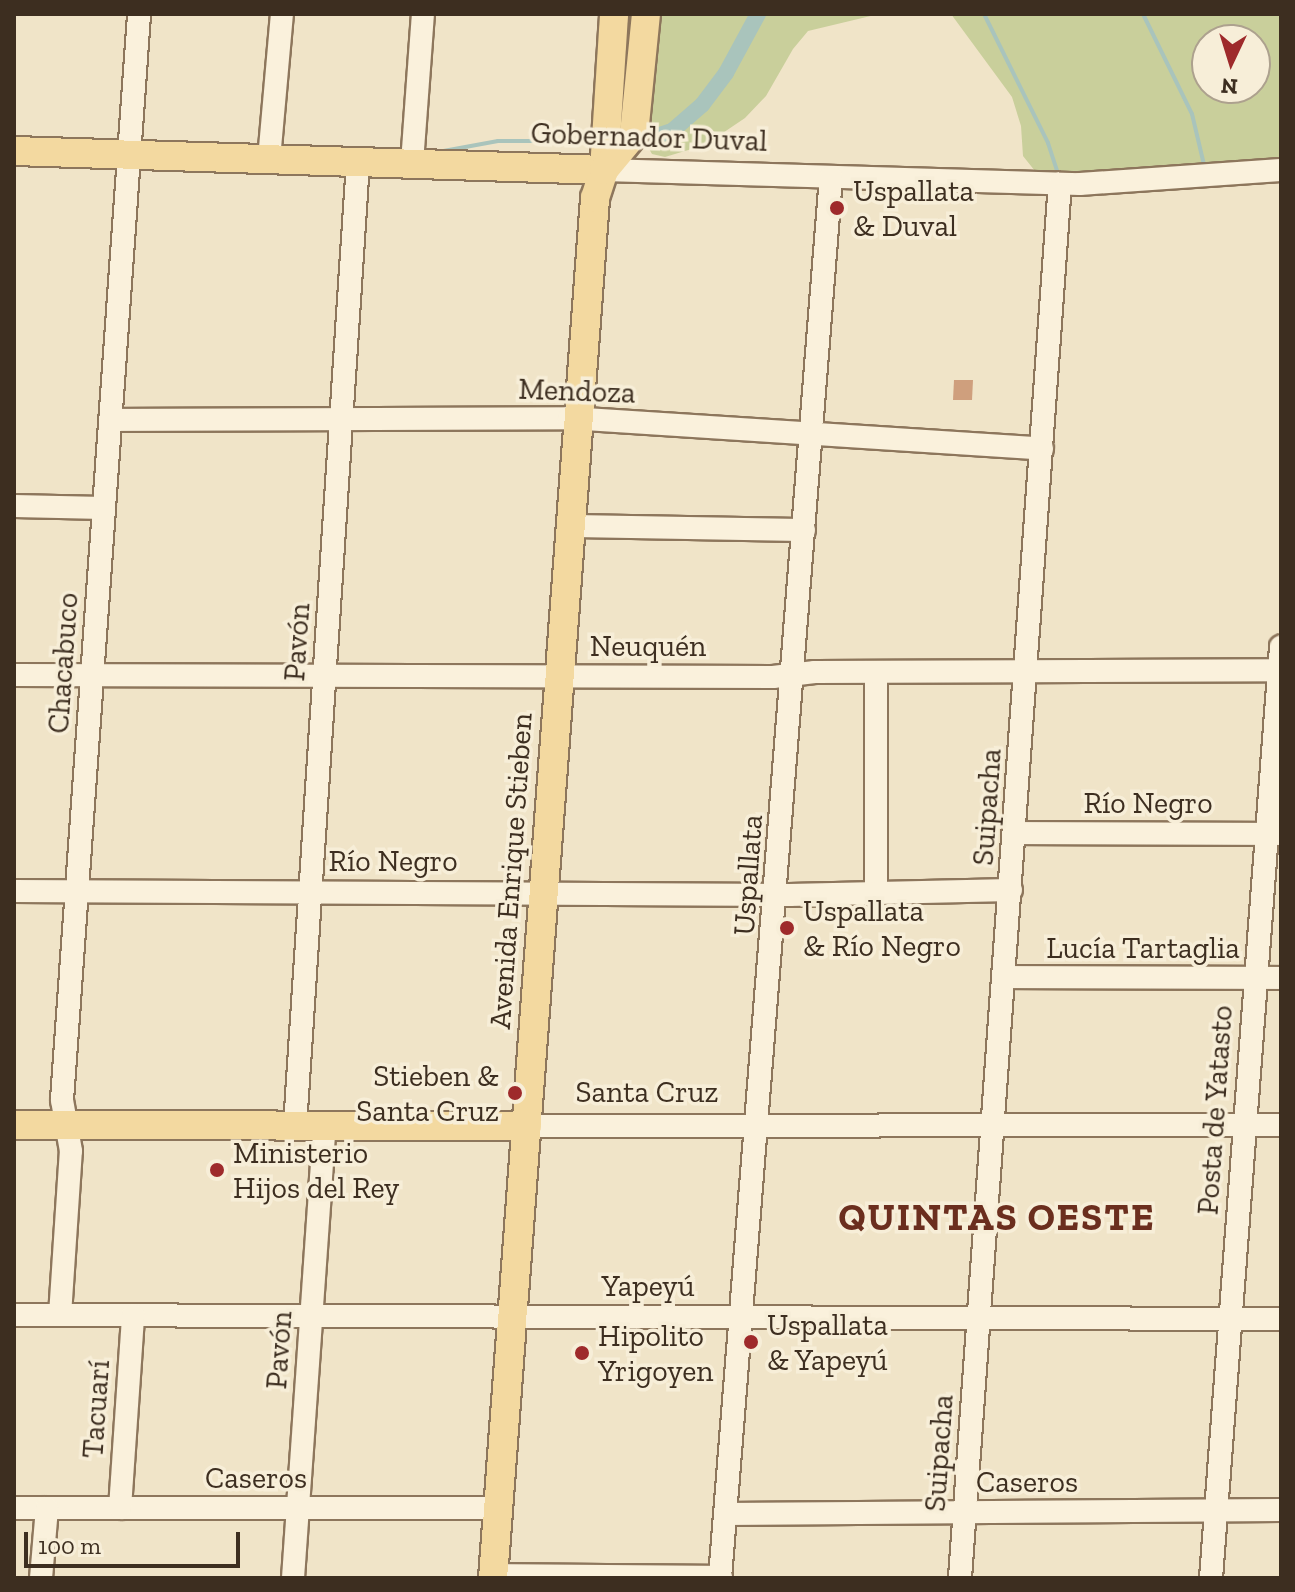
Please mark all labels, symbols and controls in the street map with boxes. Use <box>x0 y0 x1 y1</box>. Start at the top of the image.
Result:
north arrow <box>1191 24 1271 104</box>
text: N <box>1220 72 1239 100</box>
street label: Gobernador Duval <box>530 115 768 159</box>
place label: Uspallata & Duval <box>853 173 974 244</box>
marker: Uspallata & Duval <box>828 199 846 217</box>
street label: Mendoza <box>518 371 636 411</box>
street label: Chacabuco <box>40 591 86 735</box>
street label: Pavón <box>276 602 318 682</box>
street label: Neuquén <box>590 628 706 664</box>
street label: Avenida Enrique Stieben <box>482 712 540 1030</box>
street label: Suipacha <box>965 747 1009 867</box>
street label: Río Negro <box>1083 785 1213 821</box>
street label: Uspallata <box>726 813 770 937</box>
street label: Río Negro <box>328 843 458 879</box>
place label: Uspallata & Río Negro <box>803 893 961 964</box>
marker: Uspallata & Río Negro <box>778 919 796 937</box>
street label: Lucía Tartaglia <box>1046 930 1240 966</box>
street label: Posta de Yatasto <box>1190 1004 1240 1216</box>
place label: Stieben & Santa Cruz <box>356 1058 499 1128</box>
street label: Santa Cruz <box>576 1074 718 1110</box>
marker: Stieben & Santa Cruz <box>506 1084 524 1102</box>
place label: Ministerio Hijos del Rey <box>233 1135 399 1206</box>
marker: Ministerio Hijos del Rey <box>208 1161 226 1179</box>
district label: QUINTAS OESTE <box>839 1195 1155 1241</box>
street label: Yapeyú <box>601 1268 695 1304</box>
place label: Uspallata & Yapeyú <box>767 1307 889 1378</box>
street label: Pavón <box>258 1310 300 1390</box>
place label: Hipolito Yrigoyen <box>598 1318 713 1388</box>
marker: Uspallata & Yapeyú <box>742 1333 760 1351</box>
marker: Hipolito Yrigoyen <box>573 1344 591 1362</box>
street label: Tacuarí <box>75 1359 117 1459</box>
street label: Suipacha <box>917 1393 961 1513</box>
street label: Caseros <box>205 1460 307 1496</box>
street label: Caseros <box>976 1464 1078 1500</box>
scale bar <box>28 1516 244 1566</box>
text: 100 m <box>38 1531 101 1560</box>

